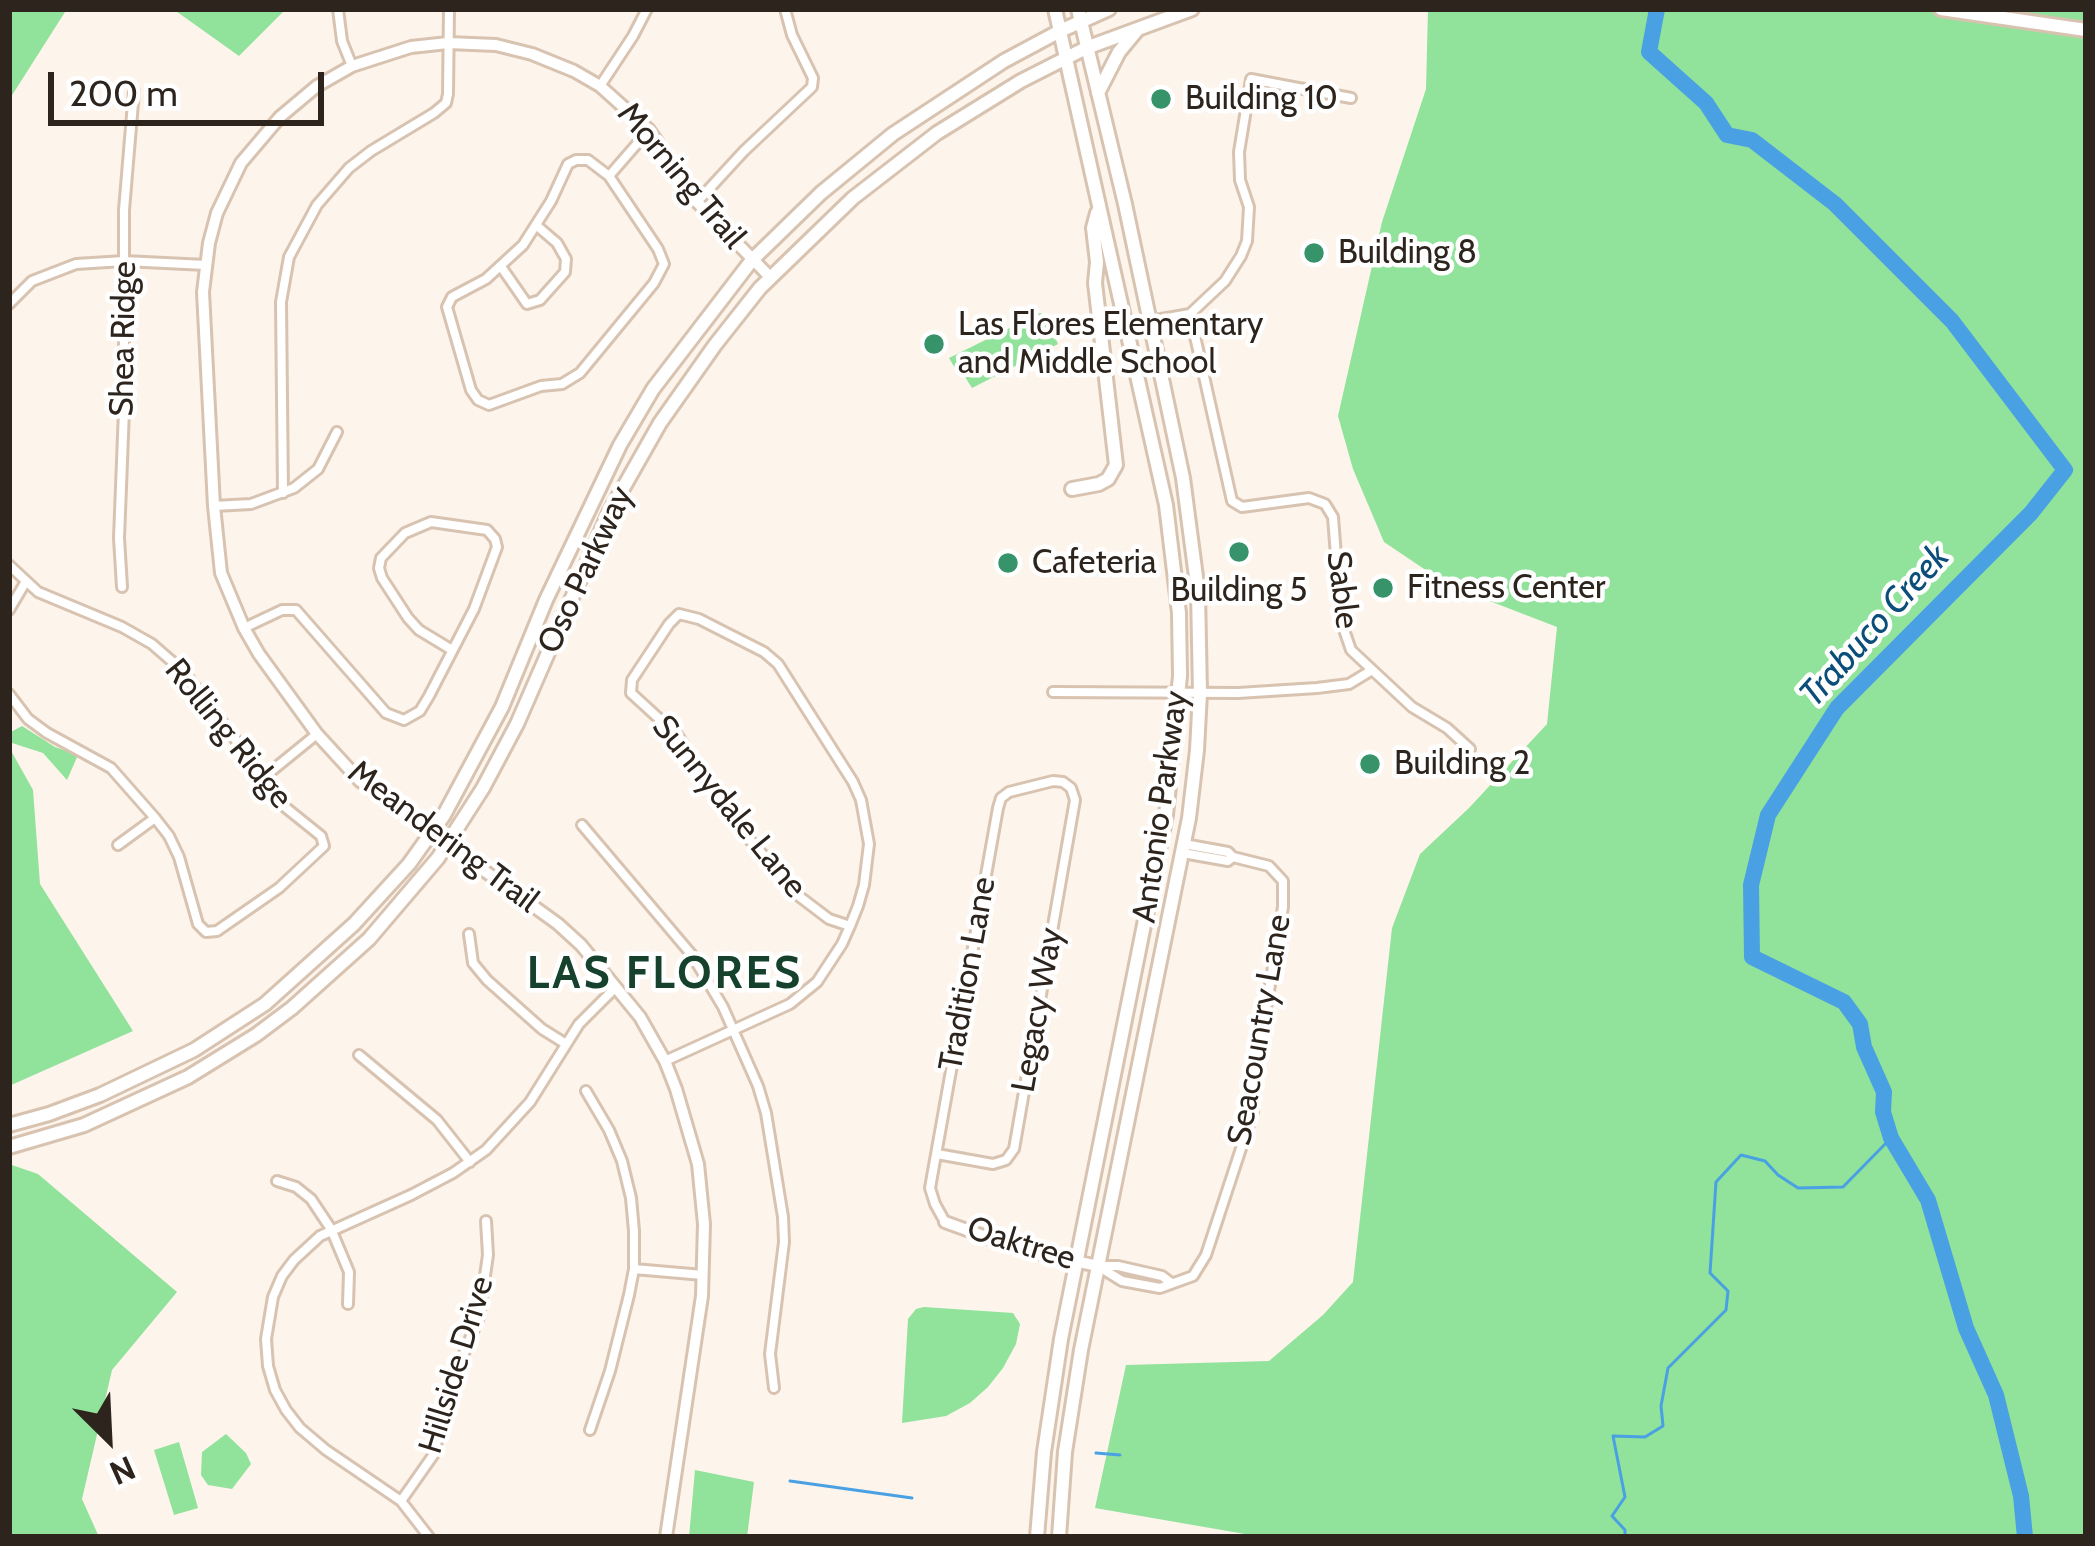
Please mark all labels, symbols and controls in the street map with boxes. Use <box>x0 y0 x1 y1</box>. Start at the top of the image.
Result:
scale bar <box>54 48 330 122</box>
text: 200 m <box>69 71 178 115</box>
place label: Building 10 <box>1185 79 1338 119</box>
marker: Building 10 <box>1148 86 1174 112</box>
street label: Morning Trail <box>609 95 753 257</box>
place label: Building 8 <box>1338 233 1477 273</box>
marker: Building 8 <box>1301 240 1327 266</box>
street label: Shea Ridge <box>103 261 145 417</box>
place label: Las Flores Elementary and Middle School <box>958 305 1263 383</box>
marker: Las Flores Elementary and Middle School <box>921 331 947 357</box>
street label: Oso Parkway <box>530 480 642 660</box>
water label: Trabuco Creek <box>1791 536 1959 716</box>
marker: Building 5 <box>1226 539 1252 565</box>
place label: Cafeteria <box>1032 543 1157 583</box>
street label: Sable <box>1318 549 1366 631</box>
marker: Cafeteria <box>995 550 1021 576</box>
place label: Fitness Center <box>1407 568 1605 608</box>
place label: Building 5 <box>1171 571 1307 611</box>
marker: Fitness Center <box>1370 575 1396 601</box>
street label: Rolling Ridge <box>156 651 300 817</box>
street label: Antonio Parkway <box>1125 688 1197 926</box>
street label: Sunnydale Lane <box>643 708 815 906</box>
place label: Building 2 <box>1394 744 1530 784</box>
marker: Building 2 <box>1357 751 1383 777</box>
street label: Meandering Trail <box>340 753 546 921</box>
street label: Tradition Lane <box>931 874 1005 1074</box>
street label: Seacountry Lane <box>1220 911 1300 1149</box>
street label: Legacy Way <box>1004 925 1072 1095</box>
district label: LAS FLORES <box>527 948 803 1002</box>
street label: Oaktree <box>962 1209 1080 1279</box>
street label: Hillside Drive <box>411 1272 503 1458</box>
north arrow <box>48 1378 168 1498</box>
text: N <box>104 1448 141 1494</box>

